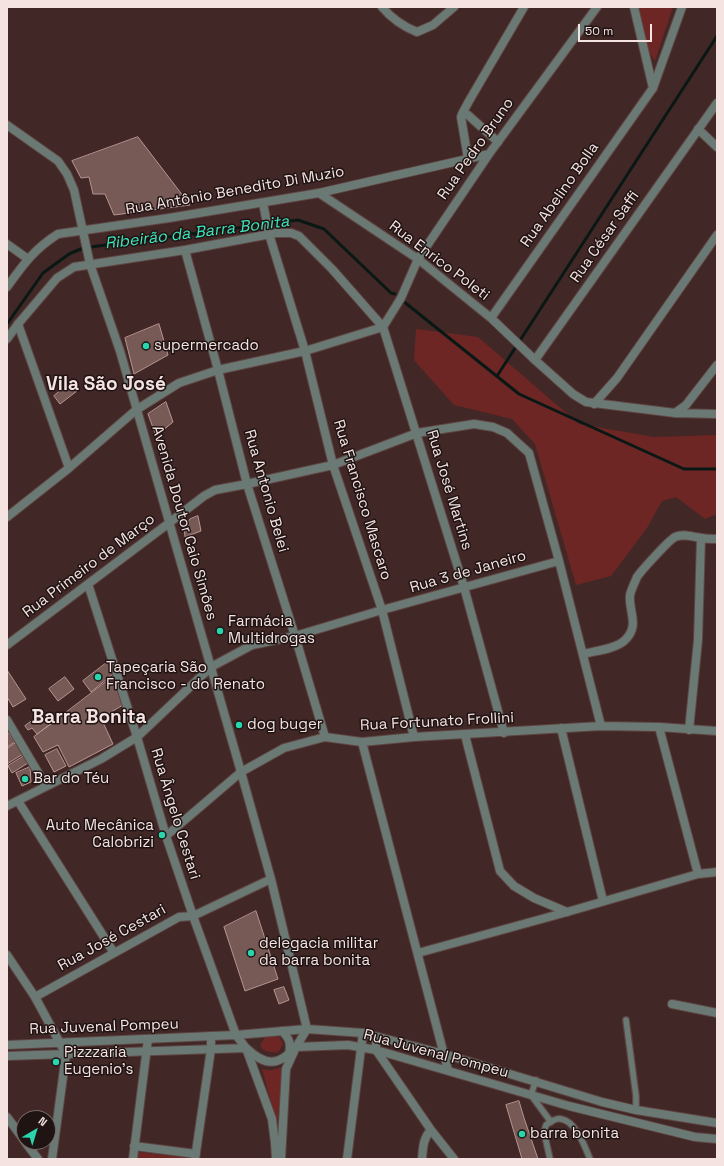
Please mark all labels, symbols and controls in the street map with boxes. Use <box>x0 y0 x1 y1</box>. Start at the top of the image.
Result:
scale bar <box>580 16 654 42</box>
text: 50 m <box>585 23 613 39</box>
street label: Rua Pedro Bruno <box>434 95 518 203</box>
street label: Rua Abelino Bolla <box>517 139 603 251</box>
street label: Rua Antônio Benedito Di Muzio <box>124 163 346 219</box>
street label: Rua César Saffi <box>567 188 643 286</box>
water label: Ribeirão da Barra Bonita <box>104 212 290 254</box>
street label: Rua Enrico Poleti <box>385 217 493 305</box>
place label: supermercado <box>154 337 259 355</box>
marker: supermercado <box>141 341 151 351</box>
district label: Vila São José <box>46 374 166 396</box>
street label: Rua Francisco Mascaro <box>329 418 395 582</box>
street label: Avenida Doutor Caio Simões <box>148 424 220 622</box>
street label: Rua Antonio Belei <box>240 428 292 554</box>
street label: Rua José Martins <box>422 428 476 552</box>
street label: Rua Primeiro de Março <box>19 510 159 622</box>
street label: Rua 3 de Janeiro <box>408 547 528 597</box>
place label: Farmácia Multidrogas <box>228 613 315 648</box>
marker: Farmácia Multidrogas <box>215 626 225 636</box>
place label: Tapeçaria São Francisco - do Renato <box>106 659 265 694</box>
marker: Tapeçaria São Francisco - do Renato <box>93 672 103 682</box>
district label: Barra Bonita <box>32 707 146 729</box>
street label: Rua Fortunato Frollini <box>360 709 514 735</box>
place label: dog buger <box>247 716 322 734</box>
marker: dog buger <box>234 720 244 730</box>
street label: Rua Ângelo Cestari <box>146 746 204 882</box>
place label: Bar do Téu <box>33 770 109 788</box>
marker: Bar do Téu <box>20 774 30 784</box>
place label: Auto Mecânica Calobrizi <box>46 817 154 852</box>
marker: Auto Mecânica Calobrizi <box>157 830 167 840</box>
street label: Rua José Cestari <box>55 901 169 975</box>
place label: delegacia militar da barra bonita <box>259 935 378 970</box>
marker: delegacia militar da barra bonita <box>246 948 256 958</box>
street label: Rua Juvenal Pompeu <box>29 1015 179 1039</box>
street label: Rua Juvenal Pompeu <box>361 1026 511 1082</box>
place label: Pizzzaria Eugenio's <box>64 1044 133 1079</box>
marker: Pizzzaria Eugenio's <box>51 1057 61 1067</box>
north arrow <box>16 1110 56 1150</box>
text: N <box>36 1114 50 1129</box>
place label: barra bonita <box>530 1125 619 1143</box>
marker: barra bonita <box>517 1129 527 1139</box>

